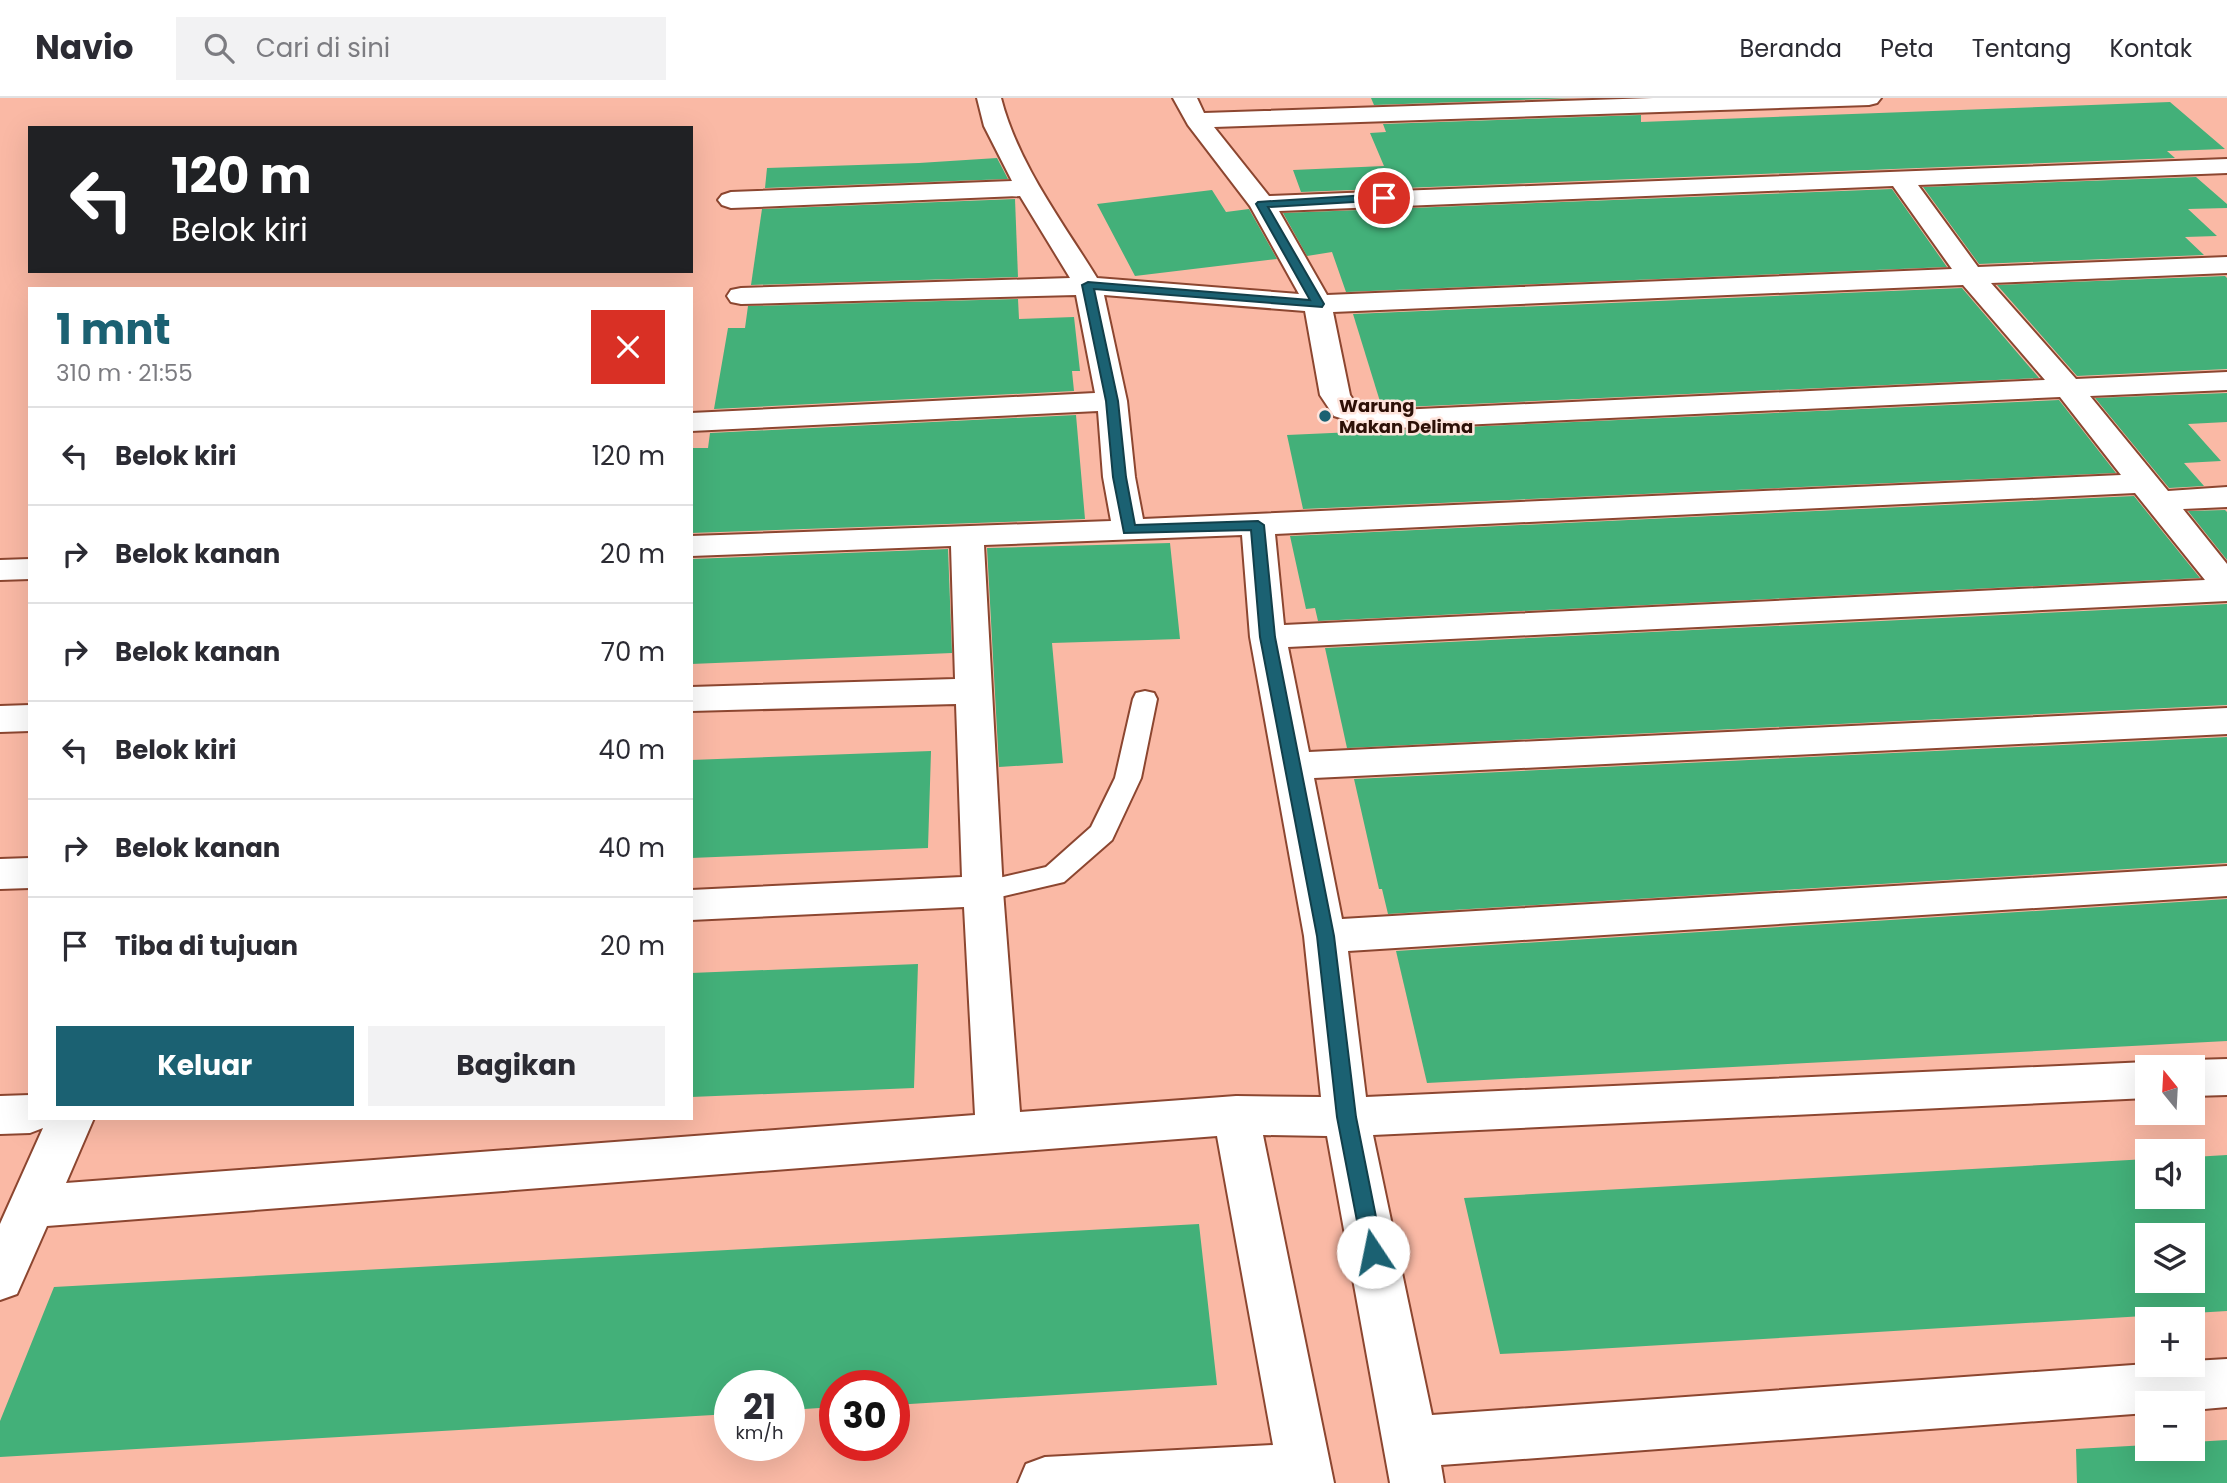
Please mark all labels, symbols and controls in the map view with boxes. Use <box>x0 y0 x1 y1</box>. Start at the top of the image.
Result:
search box <box>176 17 666 80</box>
text: Navio <box>35 24 134 71</box>
icon: search <box>200 29 238 67</box>
text: Cari di sini <box>256 30 390 66</box>
text: Beranda <box>1739 32 1842 65</box>
text: Peta <box>1880 32 1934 65</box>
text: Tentang <box>1972 32 2072 65</box>
text: Kontak <box>2110 32 2192 65</box>
text: 120 m <box>171 142 312 210</box>
icon: left <box>56 154 147 245</box>
pin <box>1354 168 1414 228</box>
icon: arrive <box>1365 179 1403 217</box>
text: Belok kiri <box>171 207 308 252</box>
text: 1 mnt <box>56 300 171 359</box>
button: close <box>591 310 665 384</box>
text: 310 m · 21:55 <box>56 357 193 389</box>
place label: Warung Makan Delima <box>1339 393 1473 439</box>
marker: Warung Makan Delima <box>1317 408 1333 424</box>
icon: left <box>56 437 94 475</box>
text: Belok kiri <box>115 438 237 474</box>
text: 120 m <box>592 438 665 474</box>
icon: right <box>56 535 94 573</box>
text: Belok kanan <box>115 536 280 572</box>
text: 20 m <box>600 536 665 572</box>
icon: right <box>56 633 94 671</box>
text: Belok kanan <box>115 634 280 670</box>
text: 70 m <box>601 634 665 670</box>
icon: left <box>56 731 94 769</box>
text: Belok kiri <box>115 732 237 768</box>
text: 40 m <box>599 732 665 768</box>
icon: right <box>56 829 94 867</box>
text: Belok kanan <box>115 830 280 866</box>
text: 40 m <box>599 830 665 866</box>
icon: arrive <box>56 927 94 965</box>
text: Tiba di tujuan <box>115 928 298 964</box>
text: 20 m <box>600 928 665 964</box>
button: Keluar <box>56 1026 354 1106</box>
button: Bagikan <box>368 1026 665 1106</box>
north arrow <box>2135 1055 2205 1125</box>
map controls <box>2135 1055 2205 1461</box>
button: sound <box>2135 1139 2205 1209</box>
position arrow <box>1336 1215 1410 1289</box>
button: layers <box>2135 1223 2205 1293</box>
button: + <box>2135 1307 2205 1377</box>
speed limit sign: 30 <box>819 1370 910 1461</box>
text: 21 <box>743 1382 776 1431</box>
button: − <box>2135 1391 2205 1461</box>
text: km/h <box>736 1420 783 1445</box>

